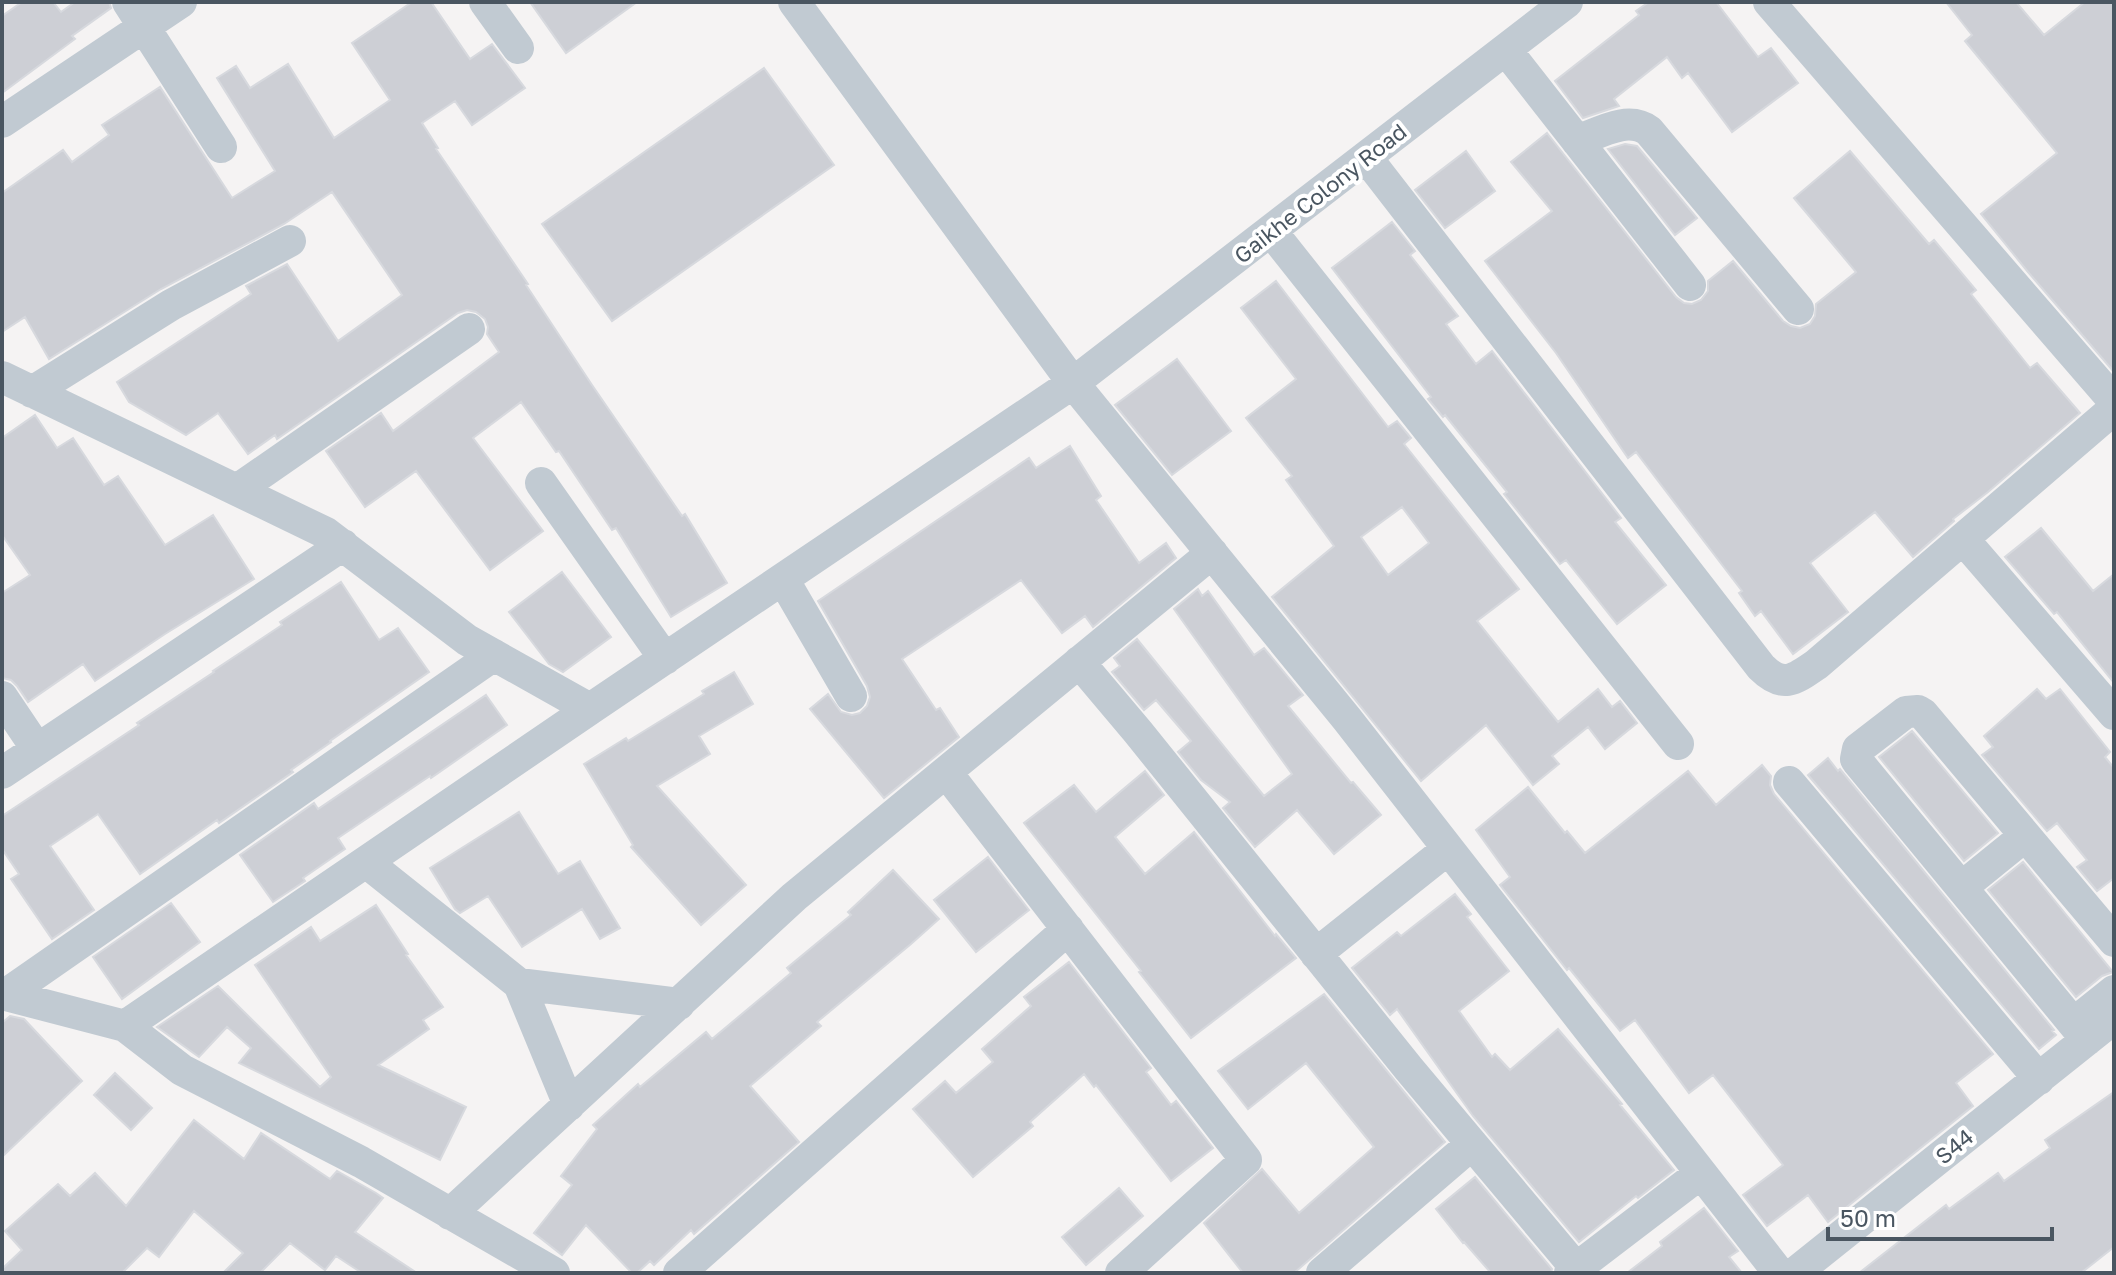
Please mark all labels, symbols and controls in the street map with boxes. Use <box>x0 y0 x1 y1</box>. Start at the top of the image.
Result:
street label: Gaikhe Colony Road <box>1229 117 1411 269</box>
street label: S44 <box>1930 1123 1978 1169</box>
scale bar <box>1828 1191 2052 1241</box>
text: 50 m <box>1840 1203 1896 1232</box>

